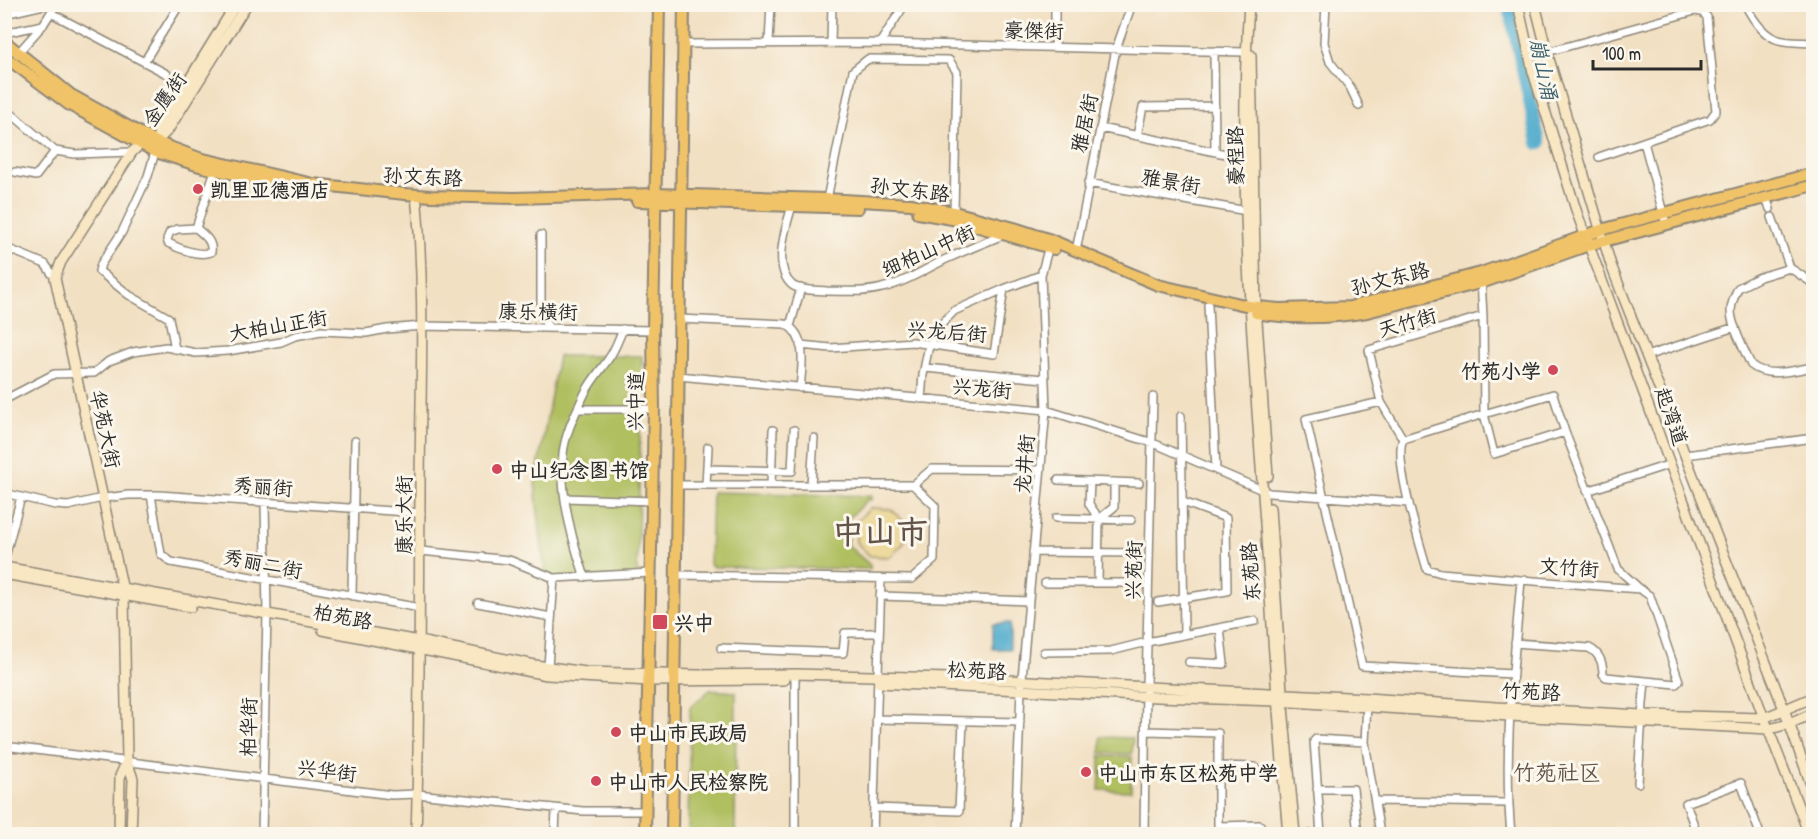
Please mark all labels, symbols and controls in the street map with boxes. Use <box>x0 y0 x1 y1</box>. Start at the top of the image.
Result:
street label: 豪傑街 <box>1004 16 1064 44</box>
scale bar <box>1593 33 1701 71</box>
water label: 崩山涌 <box>1523 35 1565 104</box>
text: 100 m <box>1602 41 1641 66</box>
street label: 金鹰街 <box>136 67 192 131</box>
street label: 雅居街 <box>1065 91 1103 155</box>
street label: 豪程路 <box>1221 125 1249 186</box>
street label: 孙文东路 <box>382 160 465 192</box>
street label: 雅景街 <box>1139 162 1203 200</box>
street label: 孙文东路 <box>869 171 952 207</box>
place label: 凯里亚德酒店 <box>210 176 330 203</box>
marker: 凯里亚德酒店 <box>191 182 205 196</box>
street label: 细柏山中街 <box>877 217 979 283</box>
street label: 孙文东路 <box>1348 255 1433 301</box>
street label: 康乐横街 <box>498 297 578 325</box>
street label: 天竹街 <box>1374 301 1440 343</box>
street label: 大柏山正街 <box>226 303 330 347</box>
street label: 兴龙后街 <box>906 315 988 347</box>
place label: 竹苑小学 <box>1461 357 1541 384</box>
marker: 竹苑小学 <box>1546 363 1560 377</box>
street label: 兴中道 <box>621 371 649 431</box>
street label: 兴龙街 <box>951 372 1013 404</box>
street label: 起湾道 <box>1649 383 1695 449</box>
street label: 华苑大街 <box>84 387 128 471</box>
street label: 龙井街 <box>1008 433 1040 495</box>
place label: 中山纪念图书馆 <box>509 456 649 483</box>
marker: 中山纪念图书馆 <box>490 462 504 476</box>
street label: 秀丽街 <box>232 470 294 502</box>
street label: 康乐大街 <box>390 475 417 555</box>
district label: 中山市 <box>832 510 928 553</box>
street label: 兴苑街 <box>1118 540 1148 600</box>
street label: 东苑路 <box>1234 540 1266 603</box>
street label: 秀丽二街 <box>221 542 305 584</box>
street label: 文竹街 <box>1538 551 1600 583</box>
street label: 柏苑路 <box>311 597 376 635</box>
place label: 兴中 <box>674 609 714 636</box>
marker: 兴中 <box>651 613 669 631</box>
street label: 松苑路 <box>946 655 1009 685</box>
street label: 竹苑路 <box>1500 676 1563 706</box>
street label: 柏华街 <box>234 697 262 757</box>
place label: 中山市民政局 <box>628 719 748 746</box>
marker: 中山市民政局 <box>609 725 623 739</box>
street label: 兴华街 <box>296 753 358 787</box>
district label: 竹苑社区 <box>1513 757 1601 787</box>
place label: 中山市东区松苑中学 <box>1098 759 1278 786</box>
marker: 中山市东区松苑中学 <box>1079 765 1093 779</box>
place label: 中山市人民检察院 <box>608 768 768 795</box>
marker: 中山市人民检察院 <box>589 774 603 788</box>

